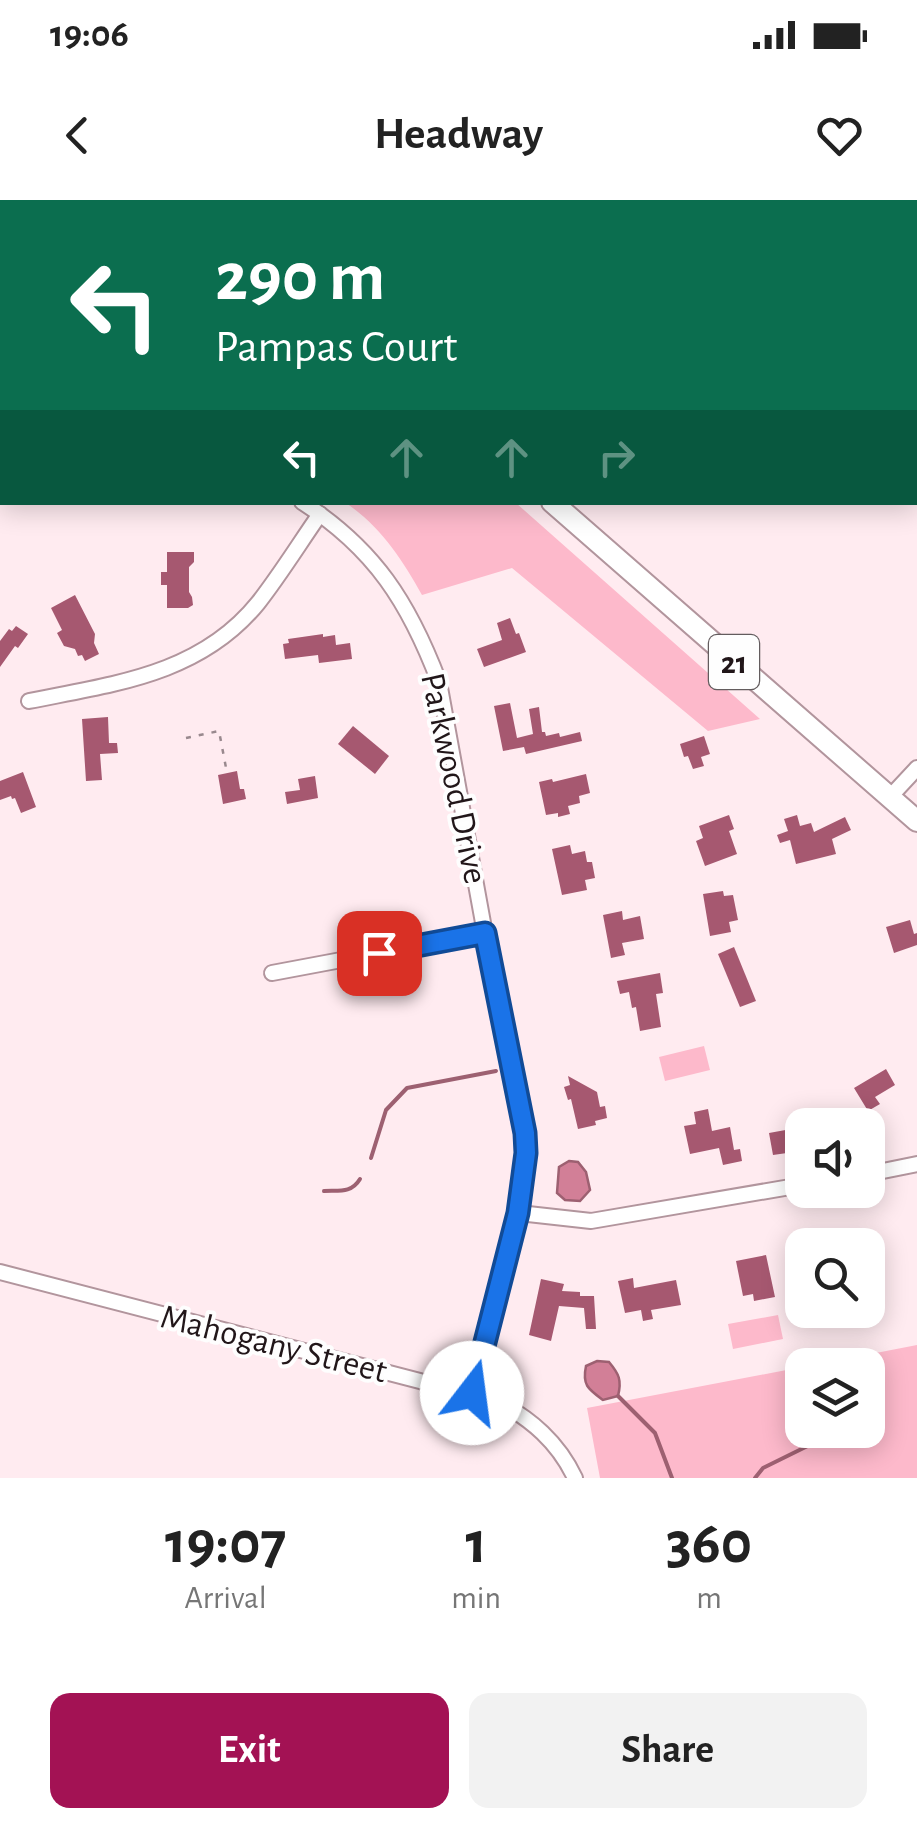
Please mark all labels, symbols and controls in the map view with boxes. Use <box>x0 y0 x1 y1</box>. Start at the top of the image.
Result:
text: 19:06 <box>50 16 129 54</box>
icon: back <box>50 108 105 163</box>
icon: heart <box>812 108 867 163</box>
text: Headway <box>374 112 543 157</box>
icon: left <box>50 240 180 370</box>
text: 290 m <box>215 243 385 313</box>
text: Pampas Court <box>215 325 457 370</box>
icon: left <box>274 430 329 485</box>
icon: ahead <box>379 430 434 485</box>
icon: ahead <box>484 430 539 485</box>
icon: right <box>589 430 644 485</box>
road number: 21 <box>709 635 759 689</box>
street label: Parkwood Drive <box>414 670 493 887</box>
pin <box>337 911 422 996</box>
icon: arrive <box>352 926 407 981</box>
map controls <box>785 1108 885 1448</box>
button: sound <box>785 1108 885 1208</box>
button: search <box>785 1228 885 1328</box>
street label: Mahogany Street <box>157 1299 390 1389</box>
position arrow <box>420 1341 524 1445</box>
button: layers <box>785 1348 885 1448</box>
text: 19:07 <box>165 1514 286 1574</box>
text: 1 <box>465 1514 487 1574</box>
text: 360 <box>666 1514 752 1574</box>
text: Arrival <box>184 1582 267 1614</box>
text: min <box>451 1582 501 1614</box>
text: m <box>696 1582 722 1614</box>
button: Exit <box>50 1693 449 1808</box>
button: Share <box>469 1693 867 1808</box>

